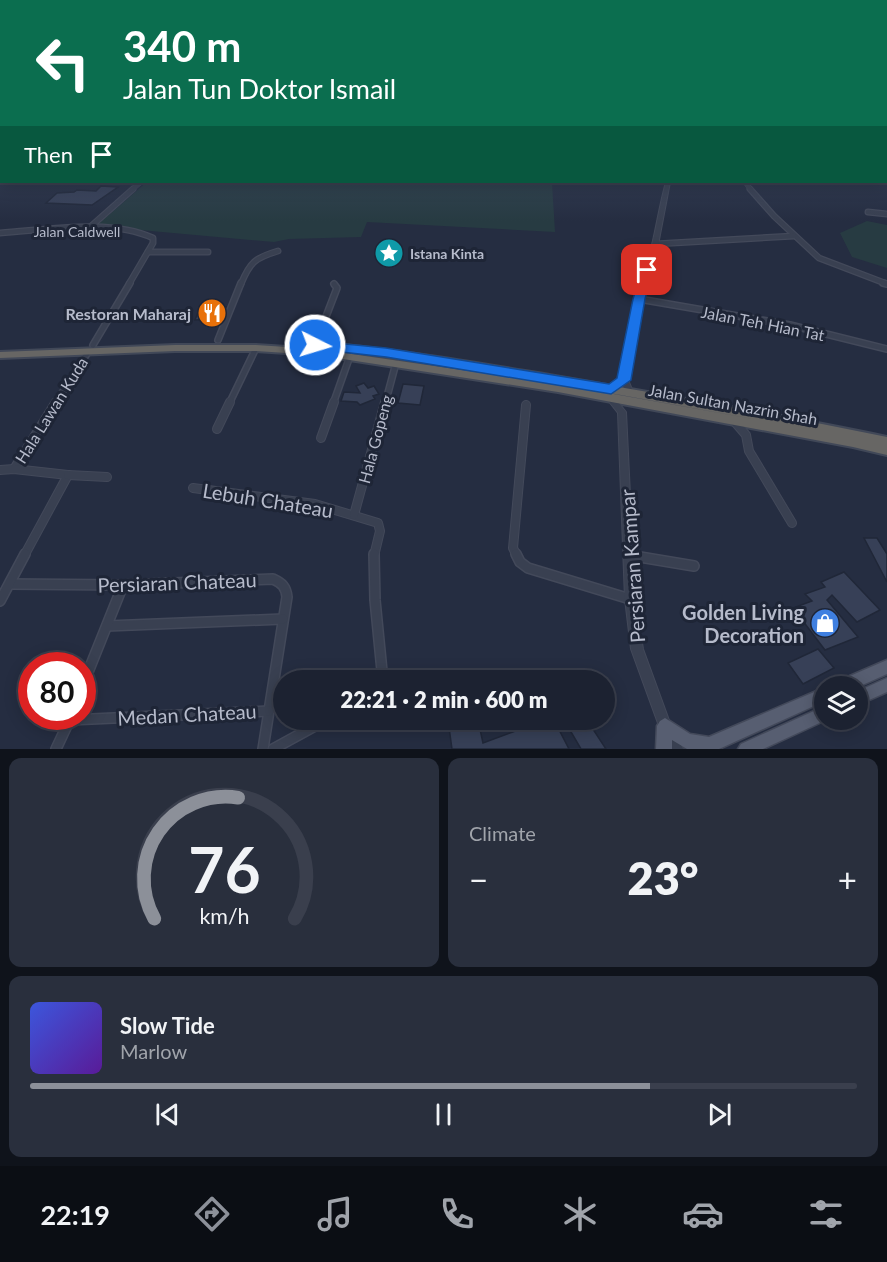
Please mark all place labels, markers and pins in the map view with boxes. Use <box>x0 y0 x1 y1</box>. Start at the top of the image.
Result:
place icon: Istana Kinta <box>373 237 405 269</box>
pin <box>621 244 672 295</box>
place label: Istana Kinta <box>410 245 484 262</box>
restaurant icon: Restoran Maharaj <box>196 297 228 329</box>
place label: Restoran Maharaj <box>65 304 191 323</box>
place label: Golden Living Decoration <box>682 600 804 647</box>
shop icon: Golden Living Decoration <box>809 607 841 639</box>

